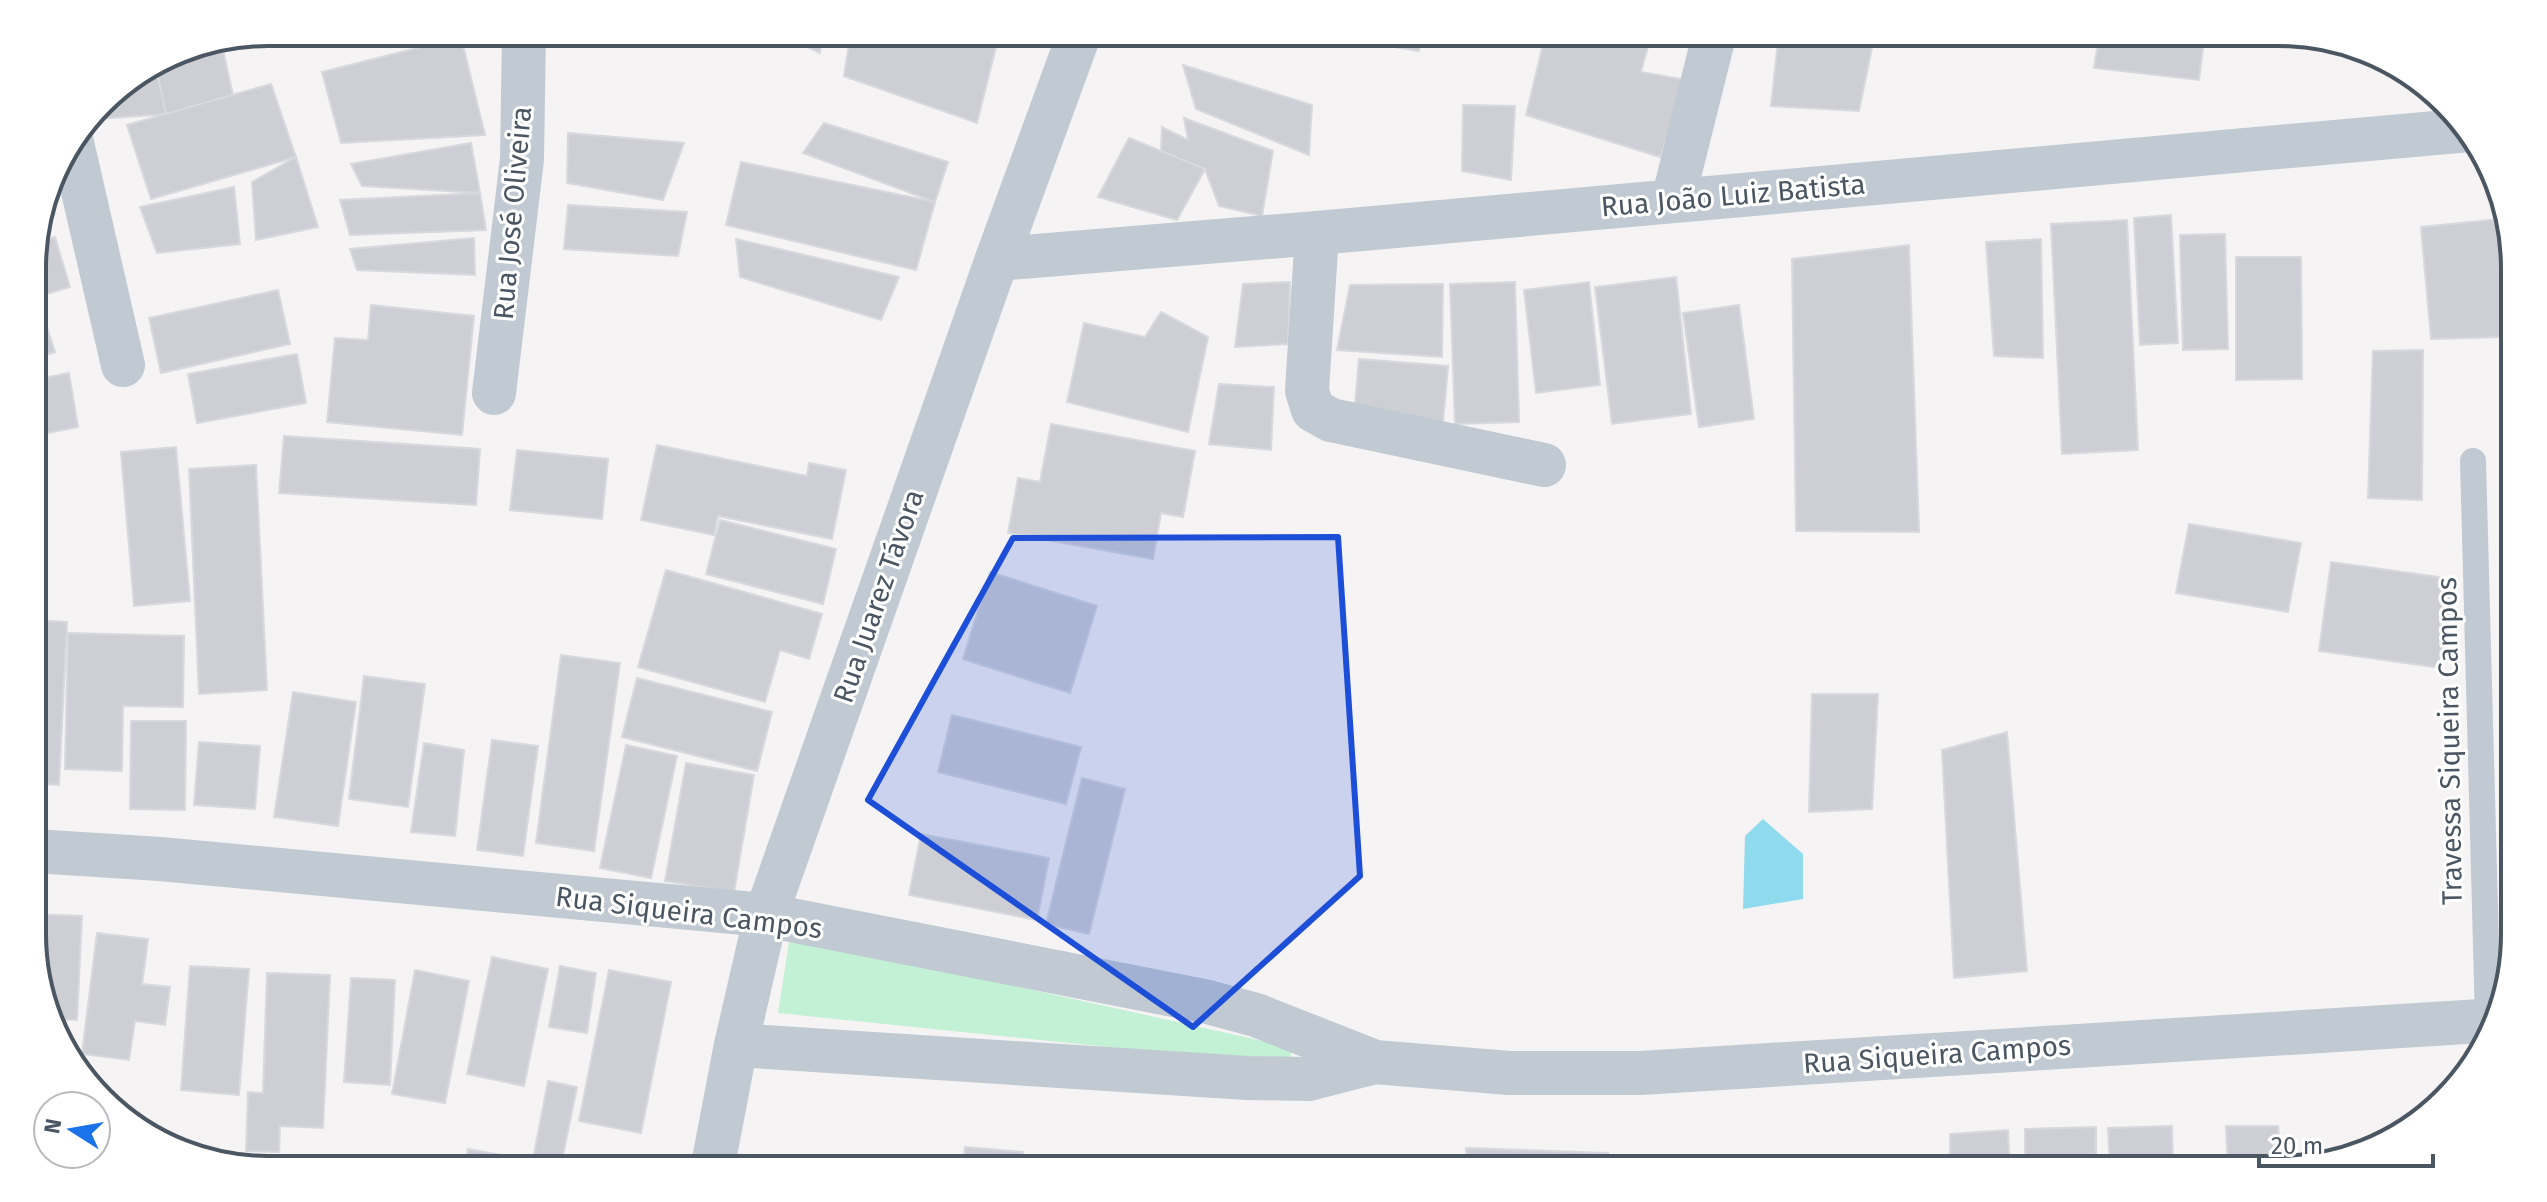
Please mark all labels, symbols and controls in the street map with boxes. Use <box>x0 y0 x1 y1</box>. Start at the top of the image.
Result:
street label: Rua José Oliveira <box>487 105 538 321</box>
street label: Rua João Luiz Batista <box>1599 167 1867 223</box>
street label: Rua Juarez Távora <box>826 485 930 707</box>
street label: Travessa Siqueira Campos <box>2430 577 2469 905</box>
street label: Rua Siqueira Campos <box>554 880 824 945</box>
street label: Rua Siqueira Campos <box>1802 1029 2072 1080</box>
north arrow <box>32 1090 112 1170</box>
text: N <box>38 1117 68 1136</box>
scale bar <box>2259 1118 2433 1168</box>
text: 20 m <box>2271 1132 2323 1160</box>

